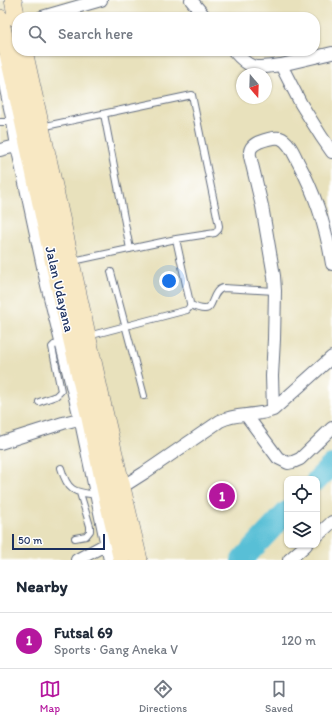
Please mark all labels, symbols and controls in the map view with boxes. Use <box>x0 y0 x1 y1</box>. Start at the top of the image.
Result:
search box <box>12 12 320 56</box>
icon: search <box>26 23 48 45</box>
text: Search here <box>58 25 133 43</box>
north arrow <box>236 68 272 104</box>
street label: Jalan Udayana <box>41 245 78 334</box>
your location <box>159 271 179 291</box>
map controls <box>284 476 320 548</box>
button: locate <box>284 476 320 512</box>
pin: 1 <box>209 481 235 511</box>
button: layers <box>284 512 320 548</box>
scale bar <box>12 532 105 551</box>
text: 50 m <box>18 534 42 547</box>
text: Nearby <box>16 576 68 596</box>
text: Futsal 69 <box>54 624 113 642</box>
text: 1 <box>26 633 32 648</box>
text: 120 m <box>281 633 316 648</box>
text: Sports · Gang Aneka V <box>54 642 178 657</box>
tab: Map <box>39 678 61 715</box>
tab: Directions <box>139 678 187 715</box>
tab: Saved <box>265 678 293 715</box>

